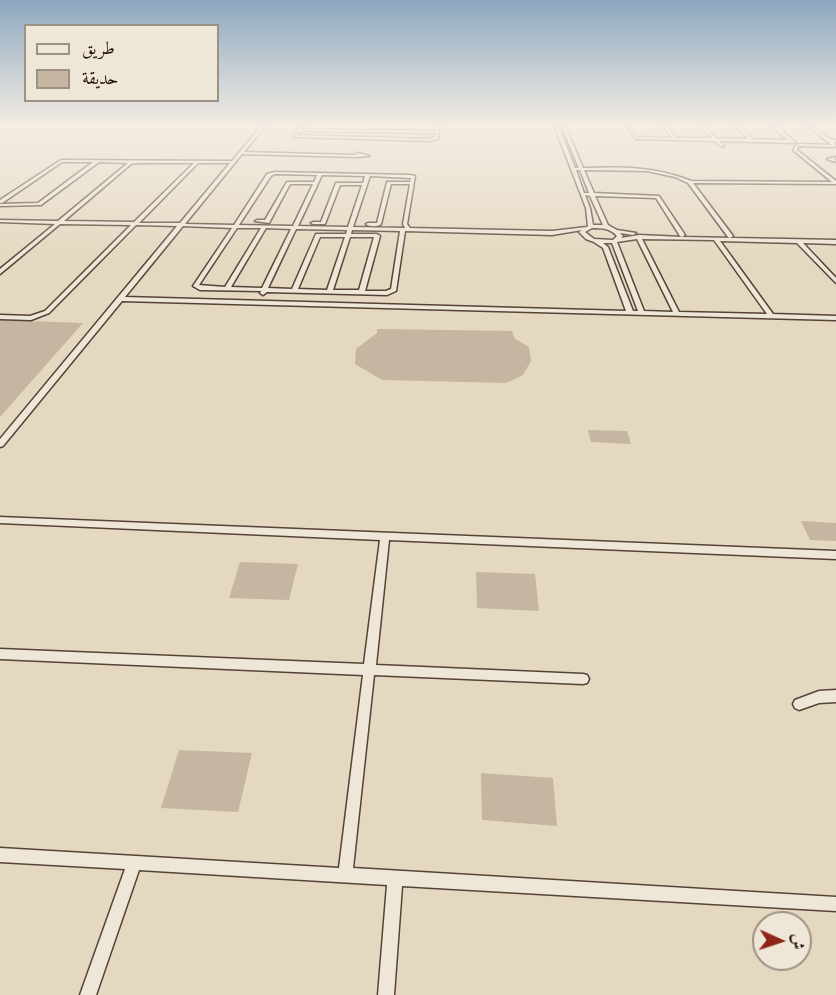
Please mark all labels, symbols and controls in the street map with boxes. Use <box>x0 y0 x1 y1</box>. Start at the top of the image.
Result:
legend <box>24 24 219 102</box>
text: طريق <box>82 37 115 60</box>
text: حديقة <box>82 67 118 90</box>
north arrow <box>752 911 812 971</box>
text: ش <box>788 933 808 950</box>

